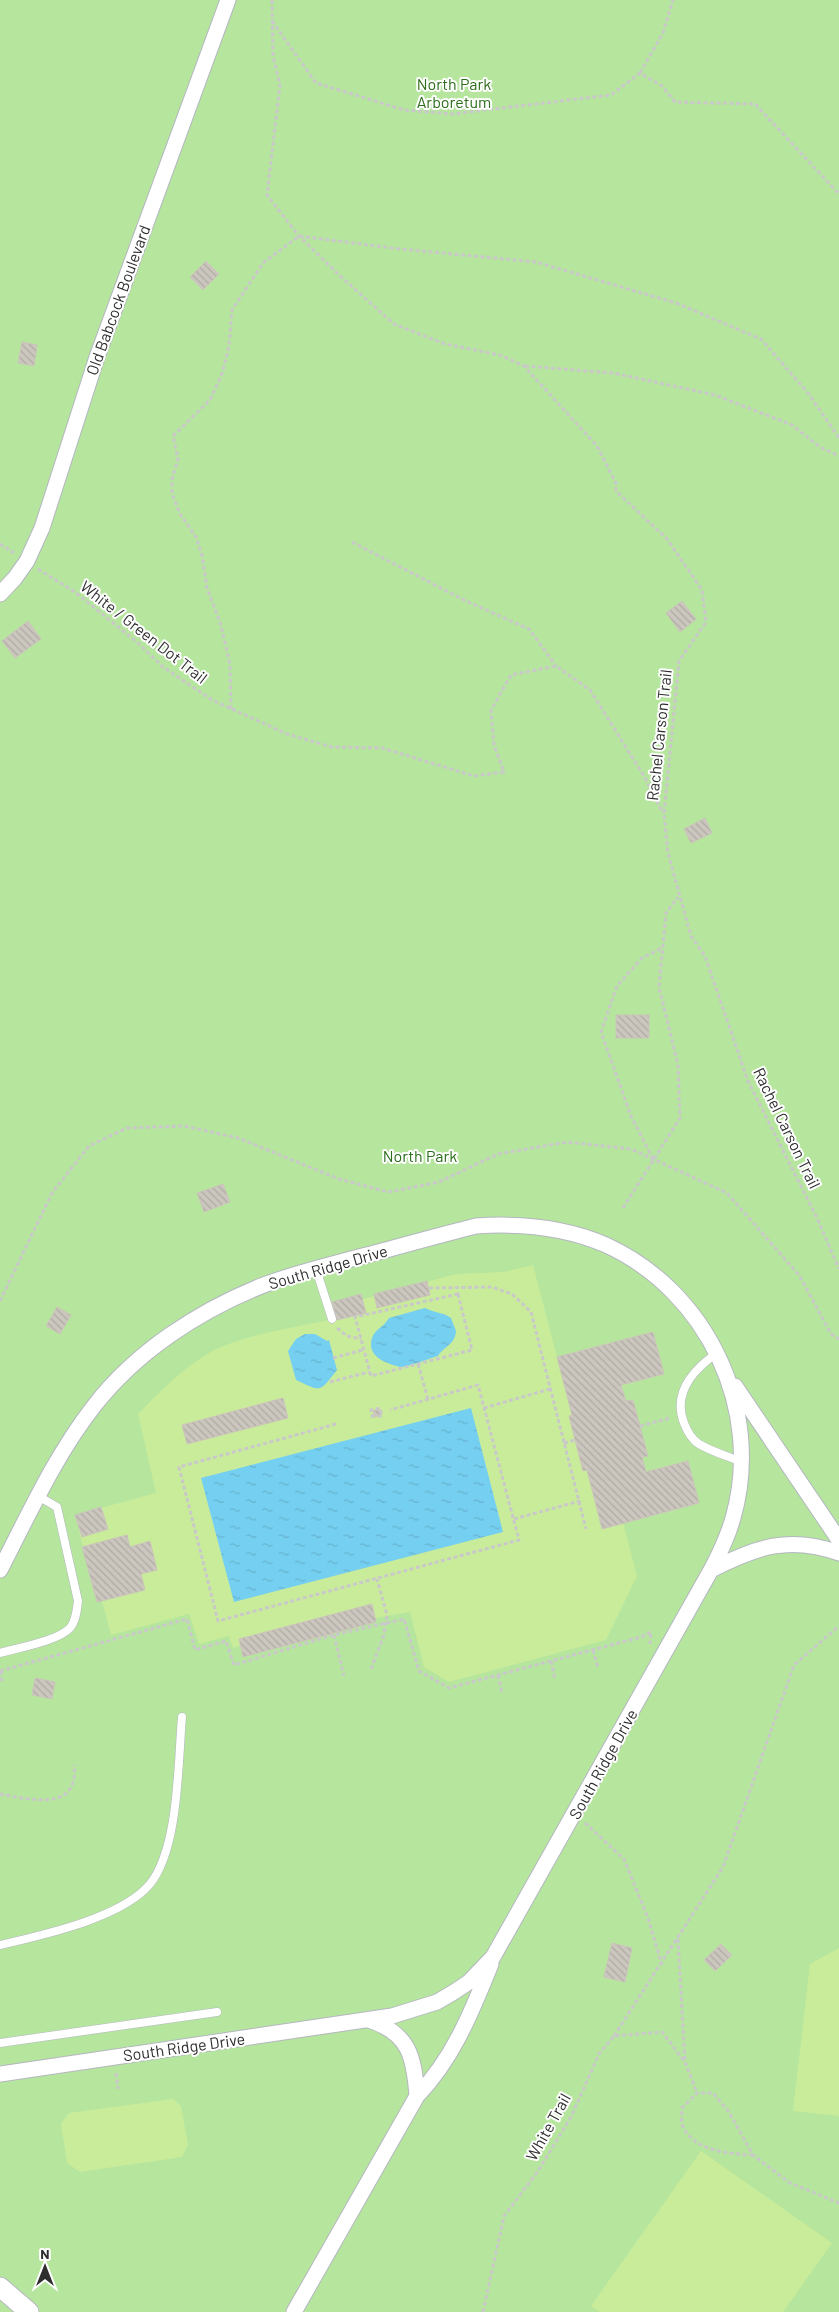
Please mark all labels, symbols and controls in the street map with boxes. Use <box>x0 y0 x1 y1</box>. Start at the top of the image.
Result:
park label: North Park Arboretum <box>417 74 491 111</box>
street label: Old Babcock Boulevard <box>82 222 154 377</box>
street label: White / Green Dot Trail <box>77 576 211 687</box>
street label: Rachel Carson Trail <box>642 668 675 802</box>
street label: Rachel Carson Trail <box>750 1064 825 1191</box>
park label: North Park <box>383 1146 457 1165</box>
street label: South Ridge Drive <box>266 1240 390 1293</box>
street label: South Ridge Drive <box>564 1705 641 1822</box>
street label: South Ridge Drive <box>122 2029 246 2064</box>
street label: White Trail <box>521 2090 574 2164</box>
north arrow <box>20 2242 70 2292</box>
text: N <box>40 2245 50 2262</box>

